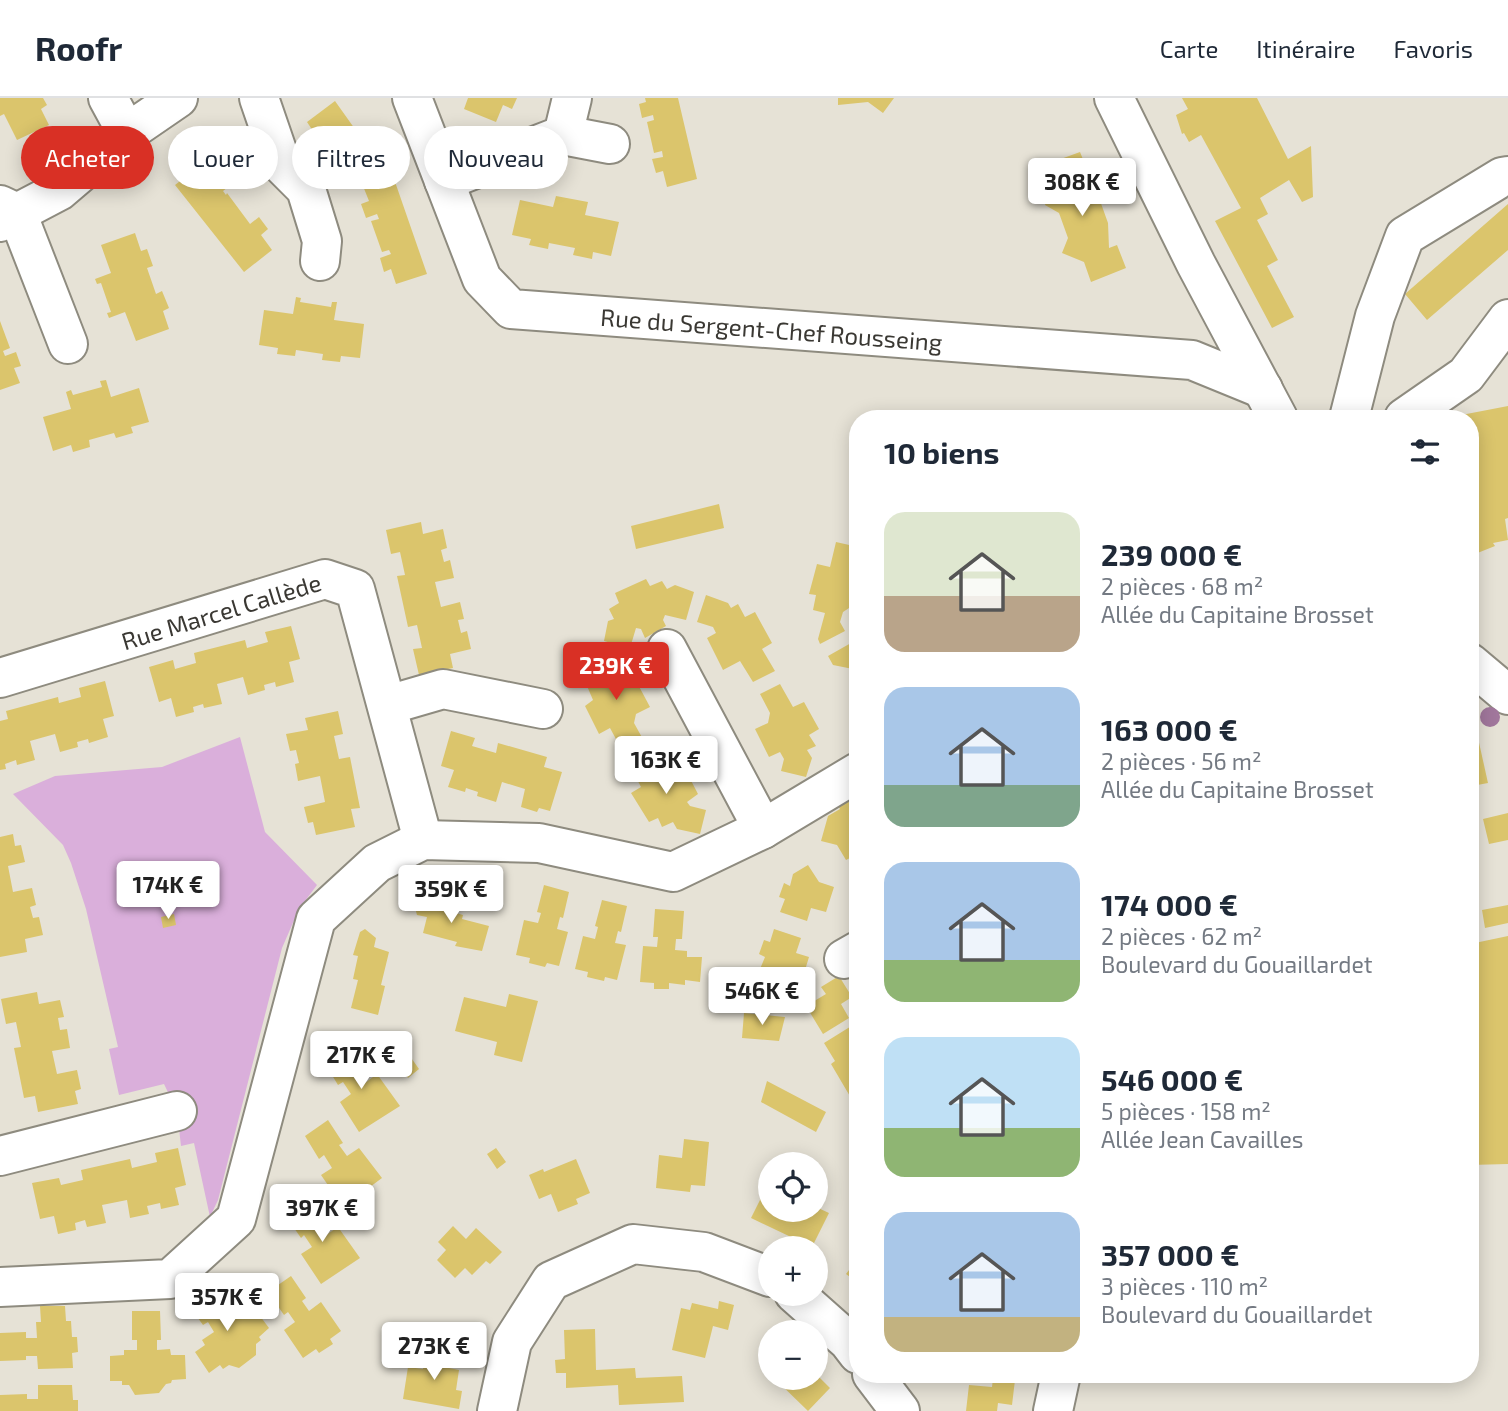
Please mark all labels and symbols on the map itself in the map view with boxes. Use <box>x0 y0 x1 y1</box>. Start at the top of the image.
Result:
pin: 308K € <box>1025 158 1139 218</box>
street label: Rue du Sergent-Chef Rousseing <box>600 301 943 356</box>
street label: Rue Marcel Callède <box>118 567 324 655</box>
pin: 239K € <box>559 642 673 702</box>
pin: 163K € <box>609 736 723 796</box>
pin: 174K € <box>111 862 225 921</box>
pin: 359K € <box>394 866 508 925</box>
pin: 546K € <box>705 968 819 1027</box>
pin: 217K € <box>304 1032 418 1091</box>
pin: 397K € <box>265 1184 379 1244</box>
pin: 357K € <box>170 1274 284 1333</box>
pin: 273K € <box>377 1322 491 1382</box>

